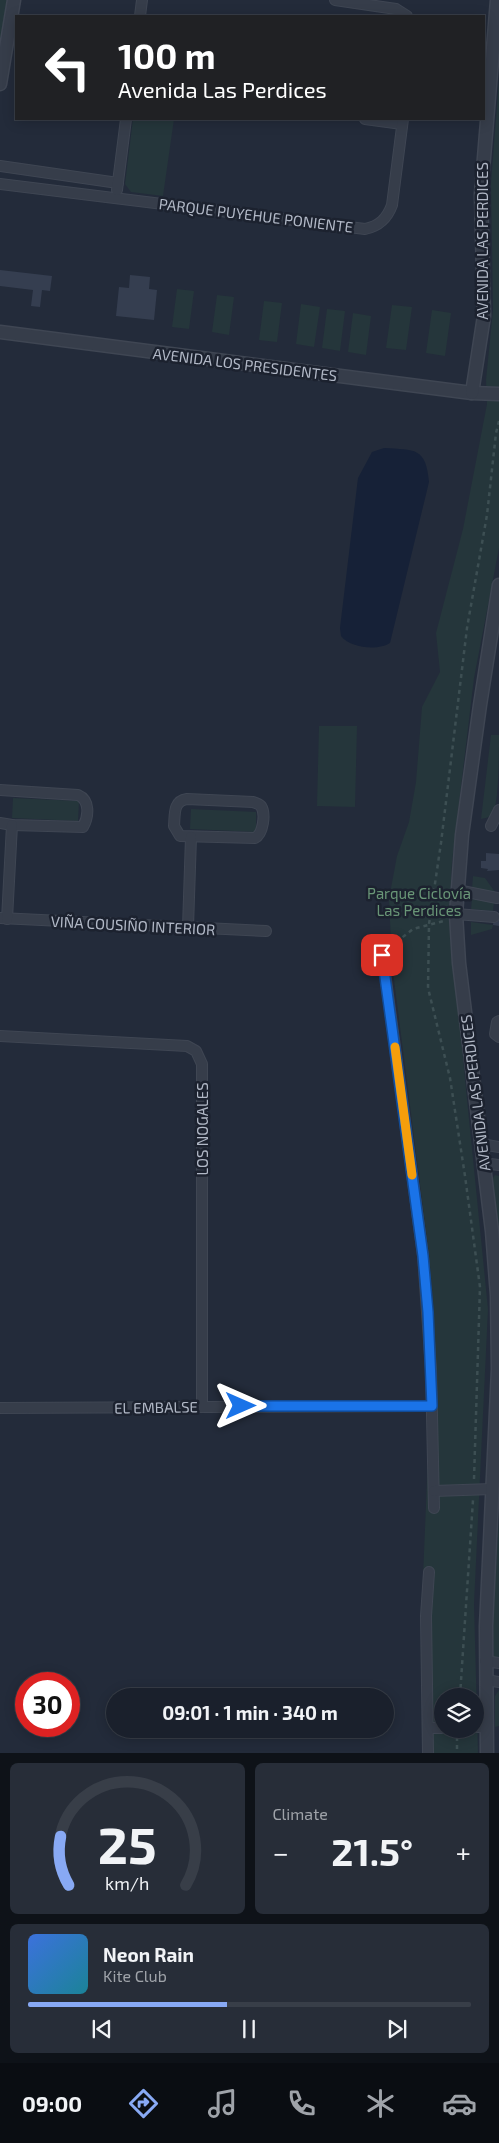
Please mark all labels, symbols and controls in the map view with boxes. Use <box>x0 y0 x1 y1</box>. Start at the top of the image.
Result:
text: 100 m <box>118 34 216 76</box>
icon: left <box>35 35 100 100</box>
text: Avenida Las Perdices <box>118 76 327 102</box>
street label: AVENIDA LAS PERDICES <box>473 162 491 320</box>
street label: PARQUE PUYEHUE PONIENTE <box>158 194 354 237</box>
street label: AVENIDA LOS PRESIDENTES <box>152 344 338 384</box>
park label: Parque Ciclovía Las Perdices <box>367 884 471 919</box>
street label: VIÑA COUSIÑO INTERIOR <box>50 912 216 938</box>
pin <box>361 934 403 976</box>
icon: arrive <box>368 941 396 969</box>
street label: AVENIDA LAS PERDICES <box>456 1014 494 1172</box>
street label: LOS NOGALES <box>193 1082 211 1176</box>
position arrow <box>214 1379 266 1431</box>
street label: EL EMBALSE <box>114 1397 198 1417</box>
speed limit sign: 30 <box>15 1672 80 1737</box>
map controls <box>434 1688 484 1738</box>
button: layers <box>434 1688 484 1738</box>
text: 09:01 · 1 min · 340 m <box>162 1701 338 1724</box>
text: Climate <box>273 1804 328 1823</box>
text: 25 <box>98 1812 157 1874</box>
text: 21.5° <box>331 1828 413 1874</box>
text: − <box>273 1835 289 1869</box>
text: + <box>456 1835 471 1869</box>
text: km/h <box>105 1872 149 1894</box>
text: Neon Rain <box>103 1943 194 1966</box>
text: Kite Club <box>103 1966 167 1985</box>
icon: previous <box>88 2015 116 2043</box>
icon: pause <box>235 2015 263 2043</box>
icon: next <box>383 2015 411 2043</box>
icon: directions <box>126 2086 161 2121</box>
icon: music <box>205 2086 240 2121</box>
icon: phone <box>284 2086 319 2121</box>
icon: climate <box>363 2086 398 2121</box>
icon: car <box>442 2086 477 2121</box>
text: 09:00 <box>22 2090 82 2116</box>

